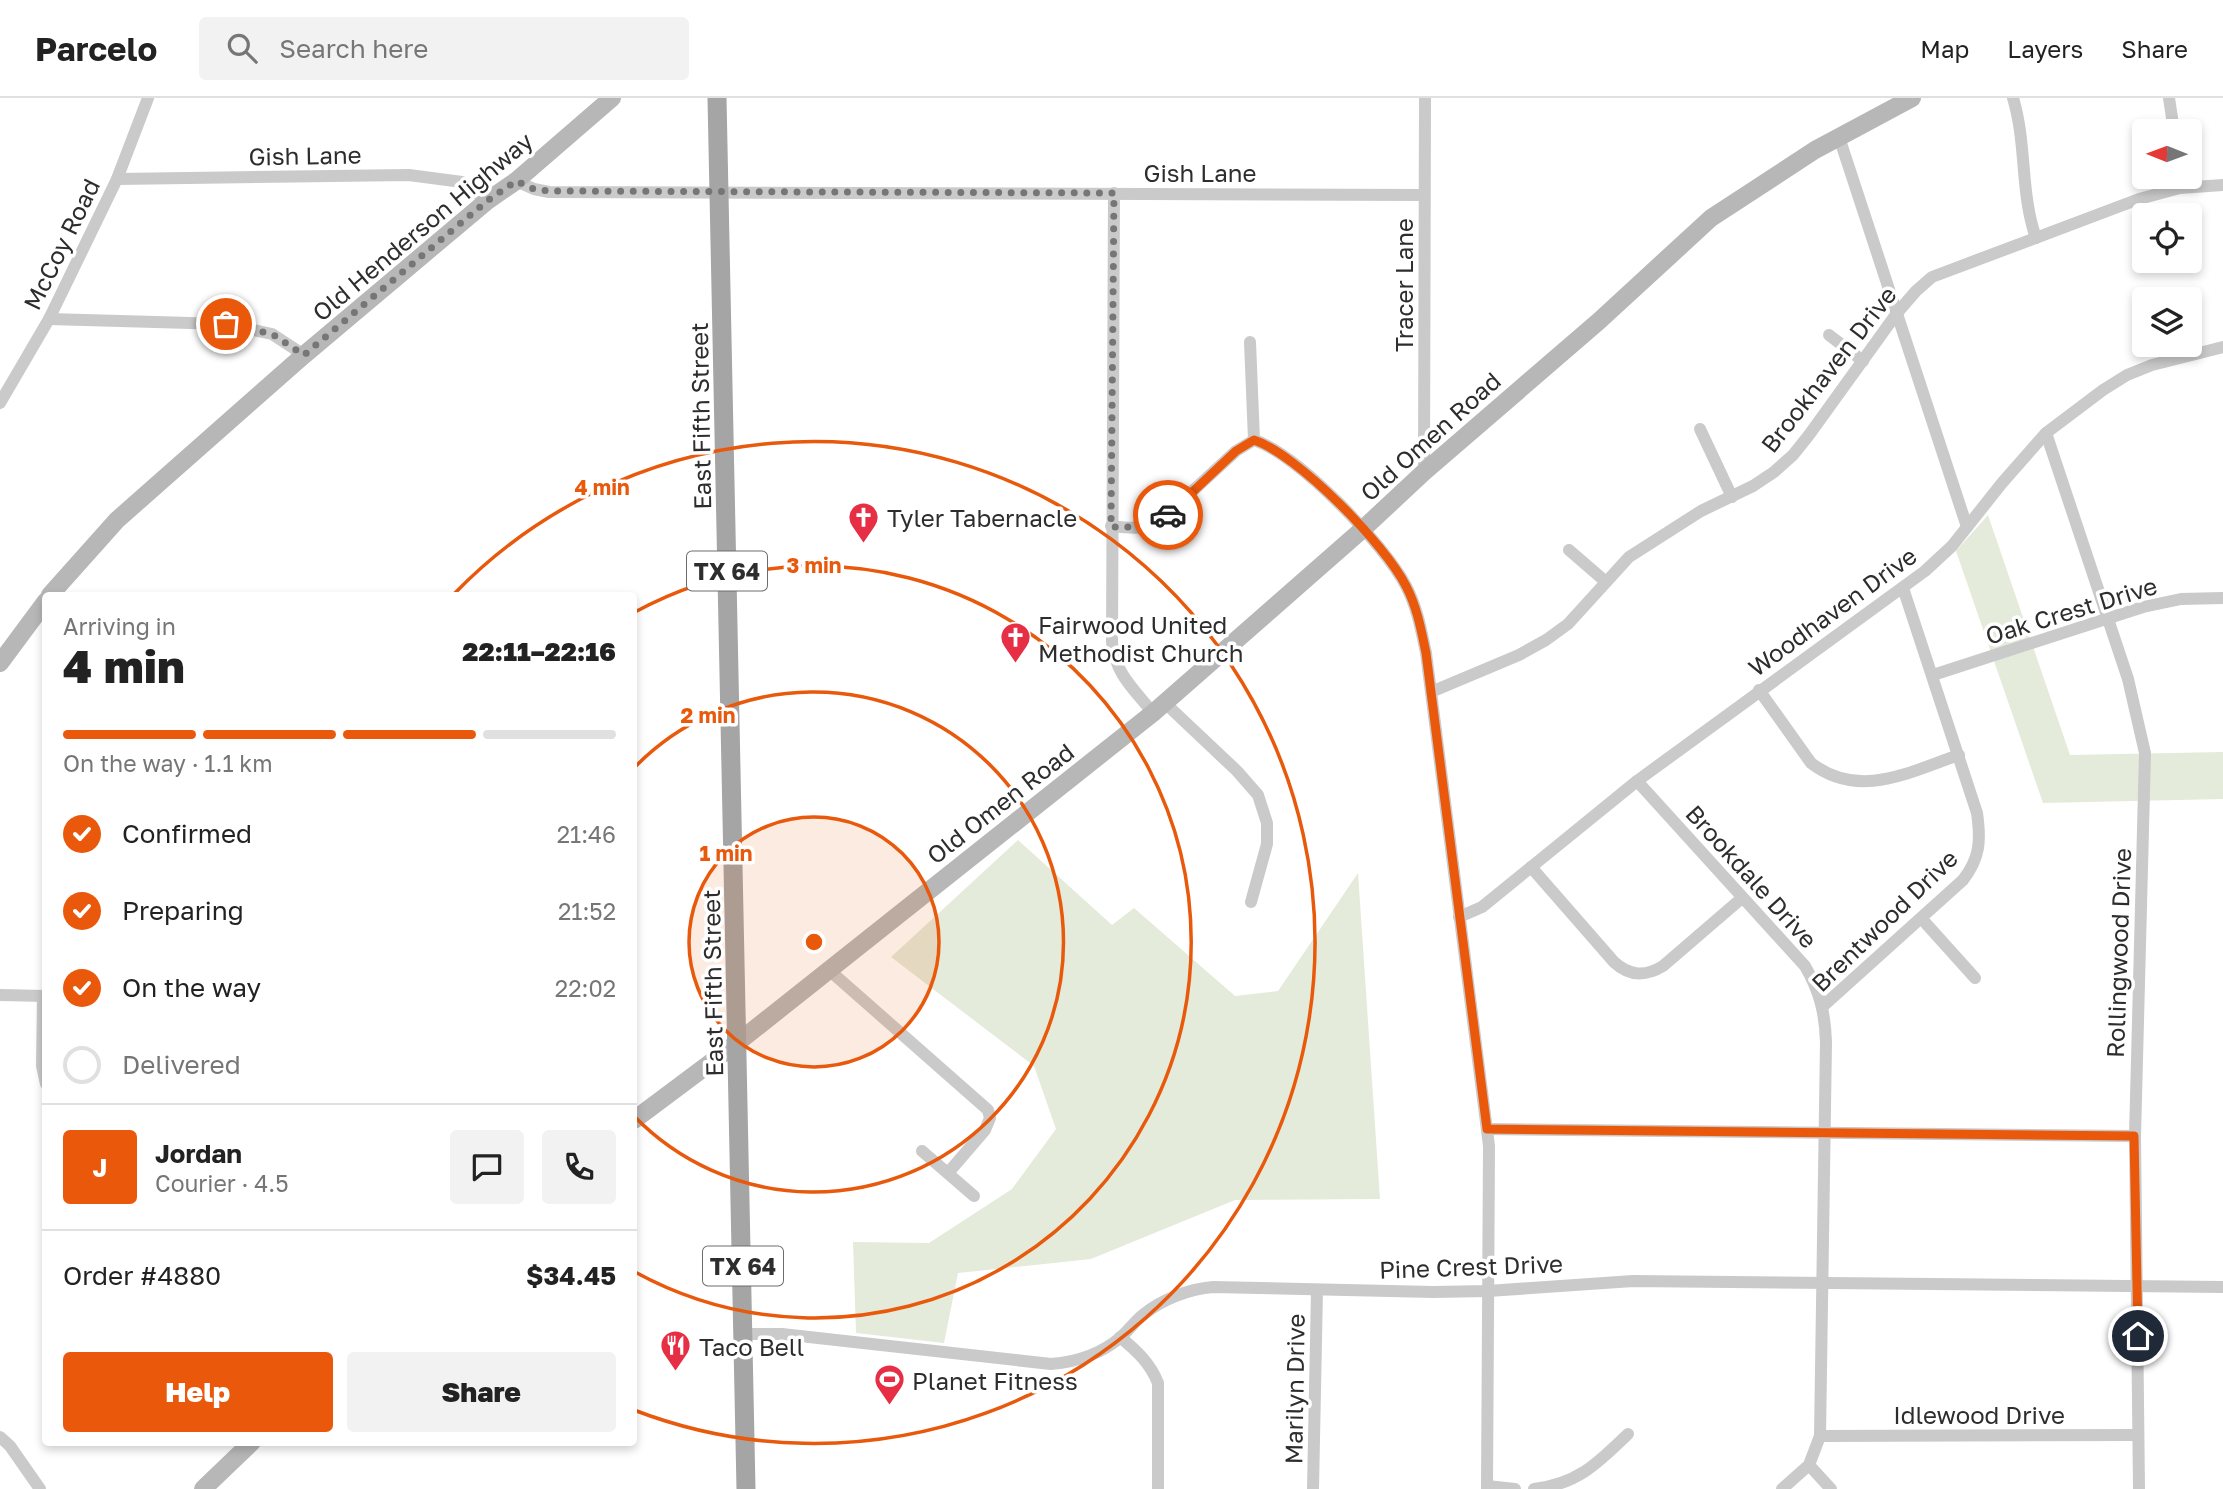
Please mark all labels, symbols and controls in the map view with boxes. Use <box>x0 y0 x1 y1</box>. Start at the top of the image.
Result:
search box <box>199 17 689 80</box>
text: Parcelo <box>35 29 157 68</box>
icon: search <box>223 29 261 67</box>
text: Search here <box>279 33 428 64</box>
text: Map <box>1920 34 1969 63</box>
text: Layers <box>2007 34 2083 63</box>
text: Share <box>2121 34 2188 63</box>
north arrow <box>2132 119 2202 189</box>
map controls <box>2132 119 2202 357</box>
street label: Old Henderson Highway <box>306 125 538 327</box>
street label: Gish Lane <box>248 140 362 170</box>
street label: Gish Lane <box>1144 158 1257 187</box>
street label: McCoy Road <box>17 174 105 314</box>
button: locate <box>2132 203 2202 273</box>
street label: Tracer Lane <box>1389 218 1418 352</box>
street label: Brookhaven Drive <box>1754 280 1902 458</box>
button: layers <box>2132 287 2202 357</box>
pin <box>196 294 256 354</box>
icon: bag <box>207 305 245 343</box>
street label: East Fifth Street <box>684 322 716 510</box>
street label: Old Omen Road <box>1354 366 1506 506</box>
text: 4 min <box>574 474 630 500</box>
courier <box>1133 480 1203 550</box>
icon: car <box>1149 496 1187 534</box>
church icon: Tyler Tabernacle <box>847 500 881 544</box>
place label: Tyler Tabernacle <box>887 503 1077 532</box>
street label: Woodhaven Drive <box>1742 540 1922 682</box>
road number: TX 64 <box>687 551 767 590</box>
text: 3 min <box>787 552 841 578</box>
street label: Oak Crest Drive <box>1982 570 2160 650</box>
place label: Fairwood United Methodist Church <box>1038 610 1243 667</box>
text: Arriving in <box>63 612 176 640</box>
church icon: Fairwood United Methodist Church <box>998 621 1032 665</box>
text: 22:11–22:16 <box>462 636 616 667</box>
text: 4 min <box>63 638 185 693</box>
text: 2 min <box>681 702 735 728</box>
street label: Old Omen Road <box>921 737 1079 869</box>
text: On the way · 1.1 km <box>63 749 273 777</box>
street label: Brookdale Drive <box>1680 799 1824 953</box>
icon: check <box>63 815 101 853</box>
text: Confirmed <box>122 818 252 849</box>
text: 21:46 <box>557 820 616 848</box>
text: 1 min <box>700 840 752 866</box>
street label: Brentwood Drive <box>1805 843 1963 997</box>
street label: Rollingwood Drive <box>2100 848 2136 1058</box>
street label: East Fifth Street <box>696 889 728 1077</box>
icon: check <box>63 892 101 930</box>
text: Preparing <box>122 895 244 926</box>
text: 21:52 <box>558 897 616 925</box>
centre of rings <box>802 930 826 954</box>
icon: check <box>63 969 101 1007</box>
text: On the way <box>122 972 261 1003</box>
text: 22:02 <box>555 974 616 1002</box>
text: Delivered <box>122 1049 241 1080</box>
button: chat <box>450 1130 524 1204</box>
button: phone <box>542 1130 616 1204</box>
text: Jordan <box>155 1138 242 1169</box>
text: J <box>93 1152 107 1183</box>
text: Courier · 4.5 <box>155 1169 288 1197</box>
road number: TX 64 <box>703 1246 783 1286</box>
street label: Pine Crest Drive <box>1379 1248 1563 1284</box>
text: Order #4880 <box>63 1260 221 1291</box>
text: $34.45 <box>526 1260 616 1291</box>
pin <box>2108 1306 2168 1366</box>
street label: Marilyn Drive <box>1278 1313 1310 1465</box>
icon: home <box>2119 1317 2157 1355</box>
restaurant icon: Taco Bell <box>659 1329 693 1373</box>
place label: Taco Bell <box>699 1332 804 1361</box>
button: Help <box>63 1352 333 1432</box>
button: Share <box>347 1352 616 1432</box>
sports icon: Planet Fitness <box>872 1363 906 1407</box>
place label: Planet Fitness <box>912 1366 1078 1395</box>
street label: Idlewood Drive <box>1893 1400 2065 1429</box>

